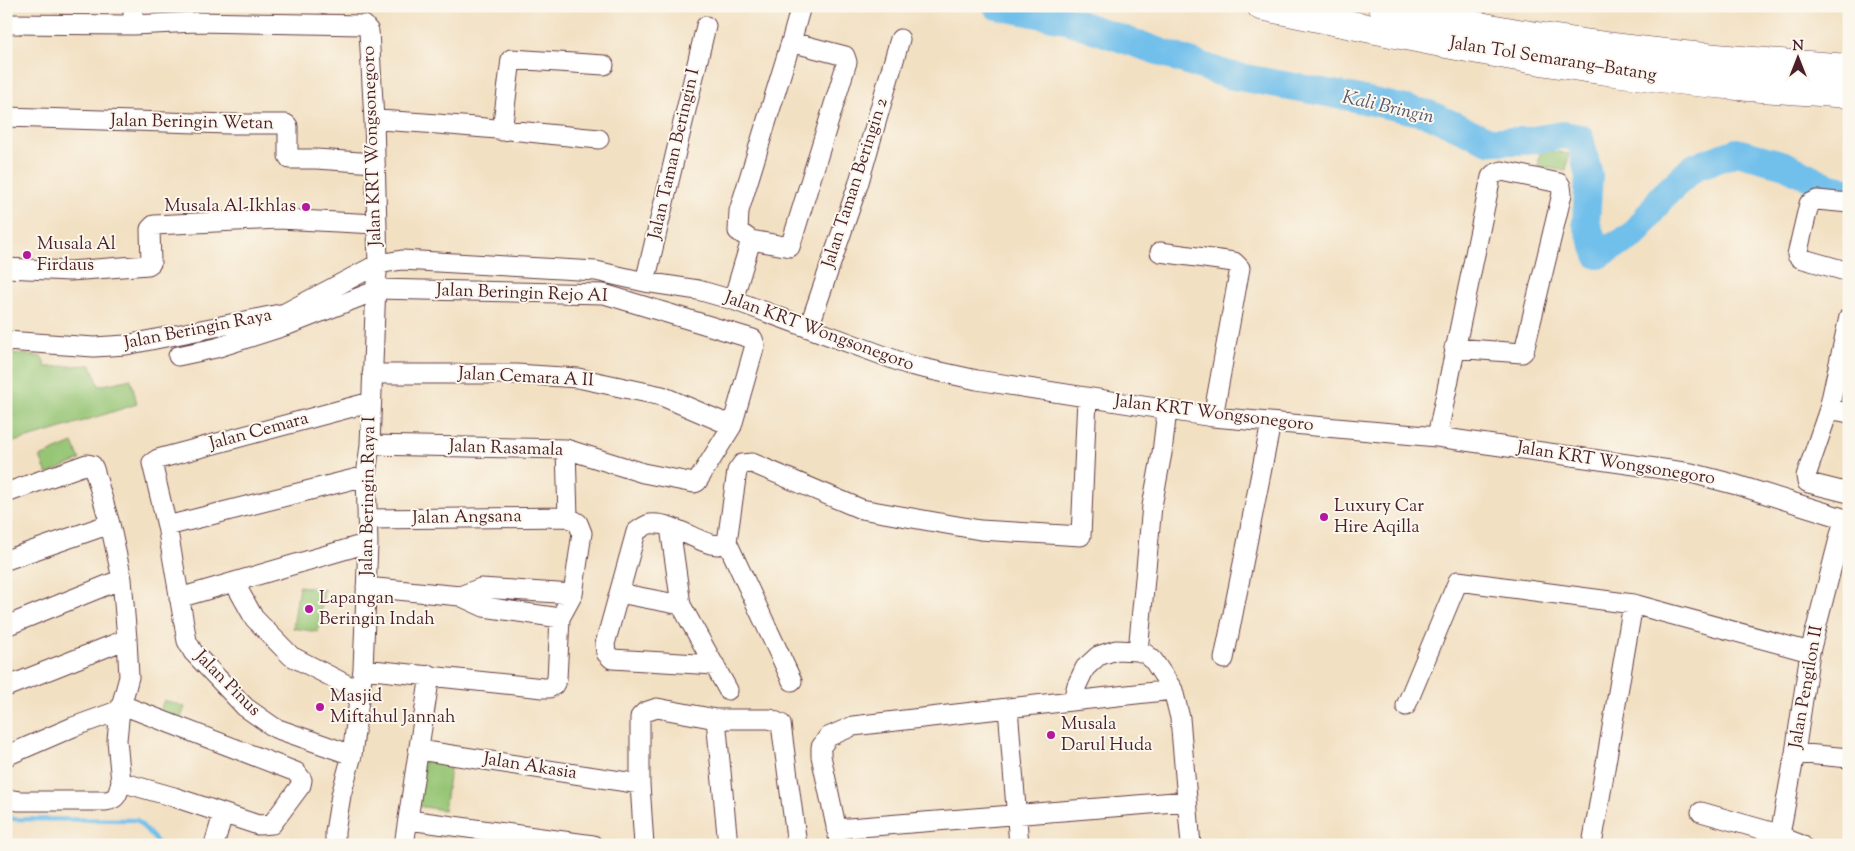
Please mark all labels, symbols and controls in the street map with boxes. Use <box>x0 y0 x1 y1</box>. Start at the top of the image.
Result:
street label: Jalan Tol Semarang–Batang <box>1447 31 1659 89</box>
north arrow <box>1772 32 1822 82</box>
text: N <box>1792 37 1804 57</box>
street label: Jalan KRT Wongsonegoro <box>357 45 390 248</box>
street label: Jalan Taman Beringin I <box>642 66 707 243</box>
water label: Kali Bringin <box>1340 84 1436 132</box>
street label: Jalan Taman Beringin 2 <box>816 94 896 272</box>
street label: Jalan Beringin Wetan <box>109 109 274 137</box>
place label: Musala Al-Ikhlas <box>164 194 296 220</box>
marker: Musala Al-Ikhlas <box>300 201 312 213</box>
place label: Musala Al Firdaus <box>37 232 116 279</box>
marker: Musala Al Firdaus <box>21 249 33 261</box>
street label: Jalan Beringin Rejo AI <box>435 278 608 310</box>
street label: Jalan KRT Wongsonegoro <box>719 285 918 379</box>
street label: Jalan Beringin Raya <box>121 303 274 357</box>
street label: Jalan Cemara A II <box>457 361 595 395</box>
street label: Jalan KRT Wongsonegoro <box>1112 389 1315 439</box>
street label: Jalan Cemara <box>206 406 311 458</box>
street label: Jalan Beringin Raya I <box>355 416 383 577</box>
street label: Jalan Rasamala <box>447 434 564 464</box>
street label: Jalan KRT Wongsonegoro <box>1514 435 1717 493</box>
place label: Luxury Car Hire Aqilla <box>1334 494 1424 541</box>
street label: Jalan Angsana <box>411 504 522 532</box>
marker: Luxury Car Hire Aqilla <box>1318 511 1330 523</box>
place label: Lapangan Beringin Indah <box>319 586 435 633</box>
marker: Lapangan Beringin Indah <box>303 603 315 615</box>
street label: Jalan Pengilon II <box>1783 623 1831 752</box>
street label: Jalan Pinus <box>187 644 266 723</box>
place label: Masjid Miftahul Jannah <box>330 684 456 731</box>
marker: Masjid Miftahul Jannah <box>314 701 326 713</box>
place label: Musala Darul Huda <box>1061 712 1152 759</box>
marker: Musala Darul Huda <box>1045 729 1057 741</box>
street label: Jalan Akasia <box>480 747 579 787</box>

